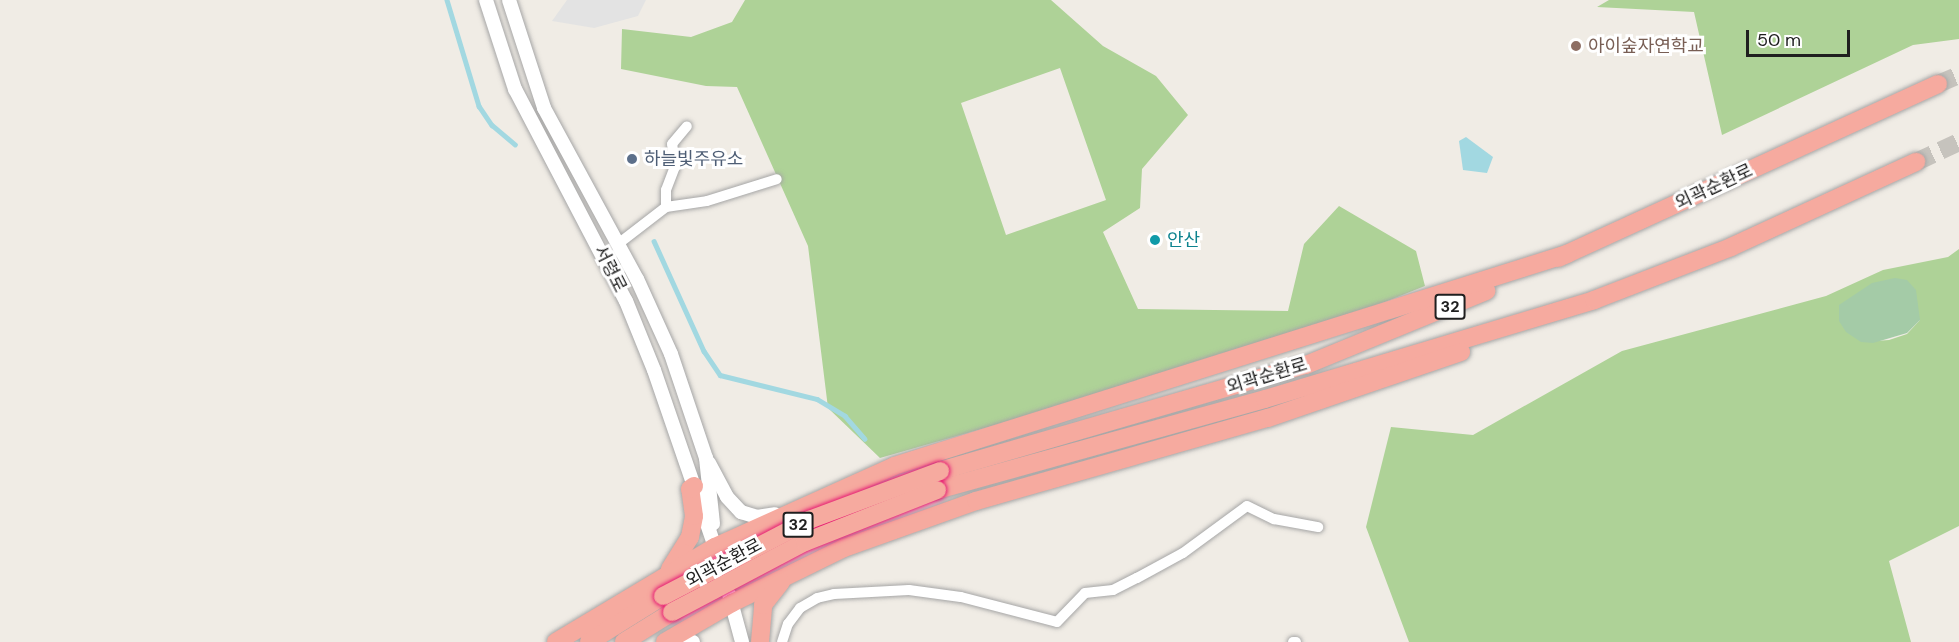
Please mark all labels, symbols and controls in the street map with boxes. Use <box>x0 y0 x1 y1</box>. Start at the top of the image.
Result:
scale bar <box>1749 18 1852 56</box>
text: 50 m <box>1757 28 1801 52</box>
place label: 아이숲자연학교 <box>1588 35 1704 57</box>
marker: 아이숲자연학교 <box>1569 39 1583 53</box>
place label: 하늘빛주유소 <box>644 148 743 170</box>
marker: 하늘빛주유소 <box>625 152 639 166</box>
street label: 외곽순환로 <box>1672 160 1756 214</box>
place label: 안산 <box>1167 229 1200 251</box>
marker: 안산 <box>1148 233 1162 247</box>
street label: 서령로 <box>589 242 631 296</box>
road number: 32 <box>1434 294 1466 320</box>
street label: 외곽순환로 <box>1224 354 1310 398</box>
road number: 32 <box>782 512 814 538</box>
street label: 외곽순환로 <box>682 534 766 592</box>

